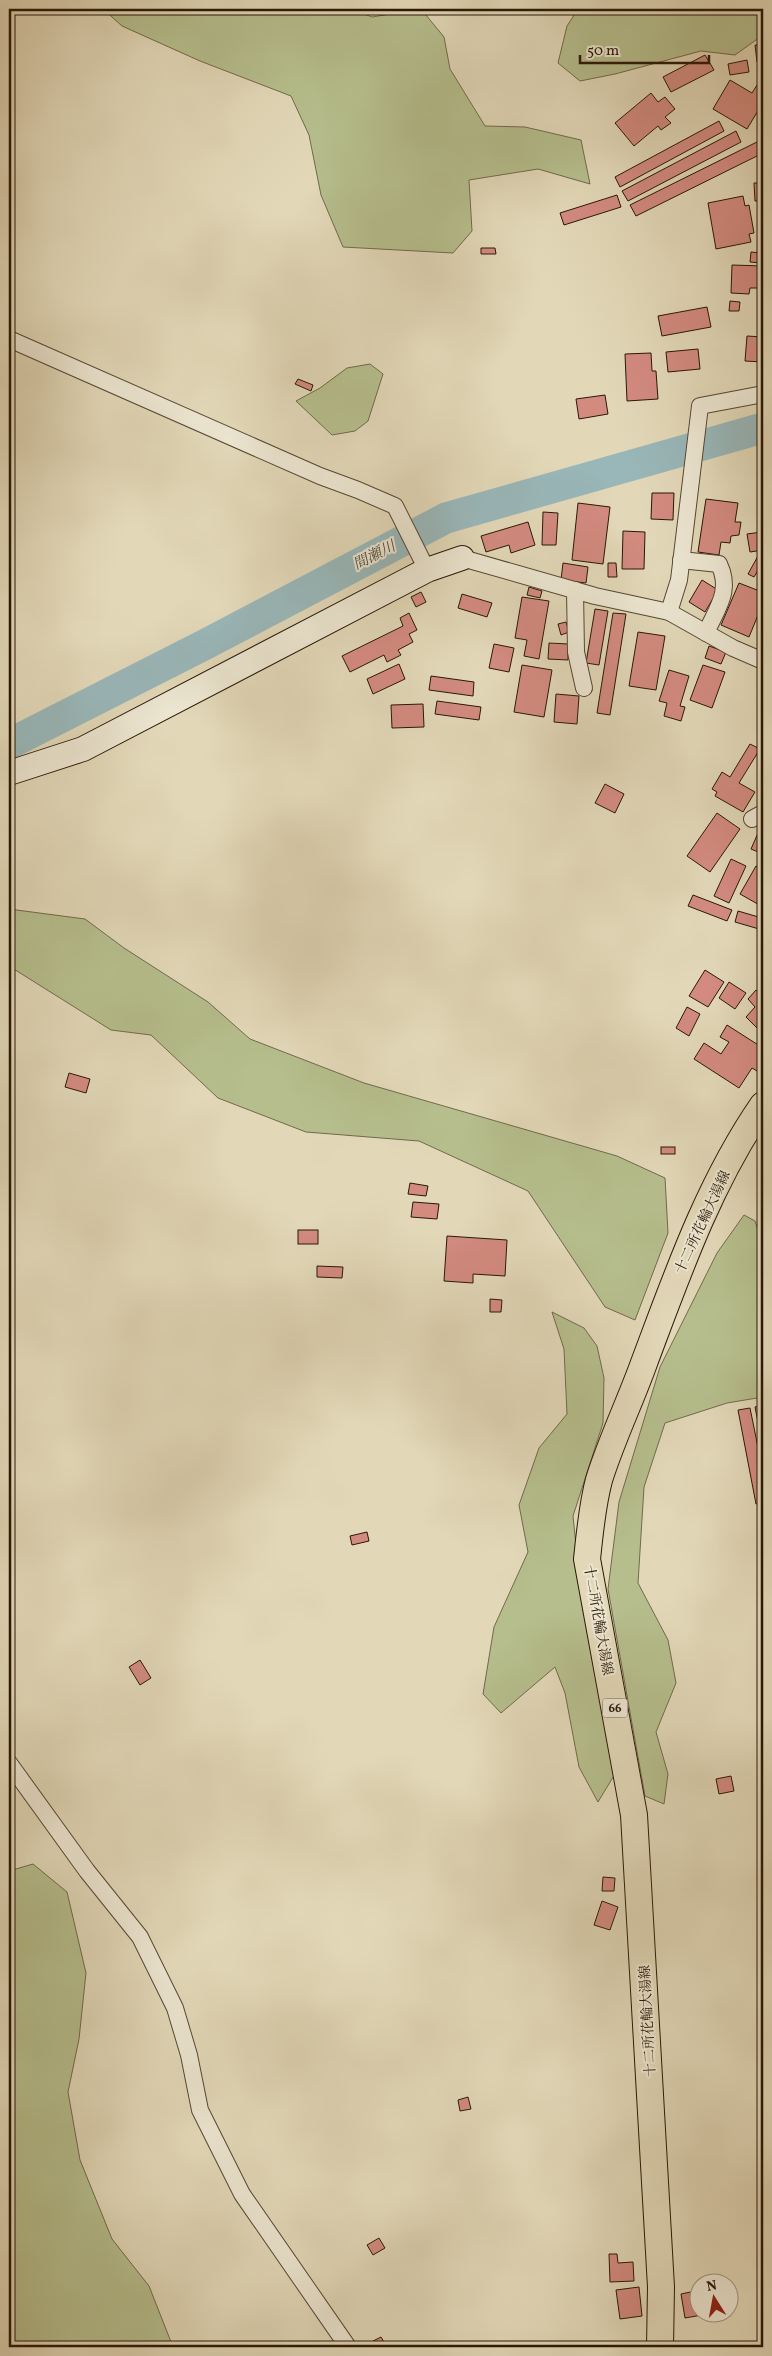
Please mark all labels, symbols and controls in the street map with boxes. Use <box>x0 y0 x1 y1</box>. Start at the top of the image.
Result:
scale bar <box>580 32 708 64</box>
text: 50 m <box>587 41 619 62</box>
water label: 間瀬川 <box>350 536 401 576</box>
street label: 十二所花輪大湯線 <box>671 1168 736 1277</box>
street label: 十二所花輪大湯線 <box>578 1563 617 1677</box>
road number: 66 <box>602 1699 628 1718</box>
street label: 十二所花輪大湯線 <box>636 1965 661 2077</box>
north arrow <box>690 2274 740 2324</box>
text: N <box>705 2276 719 2297</box>

